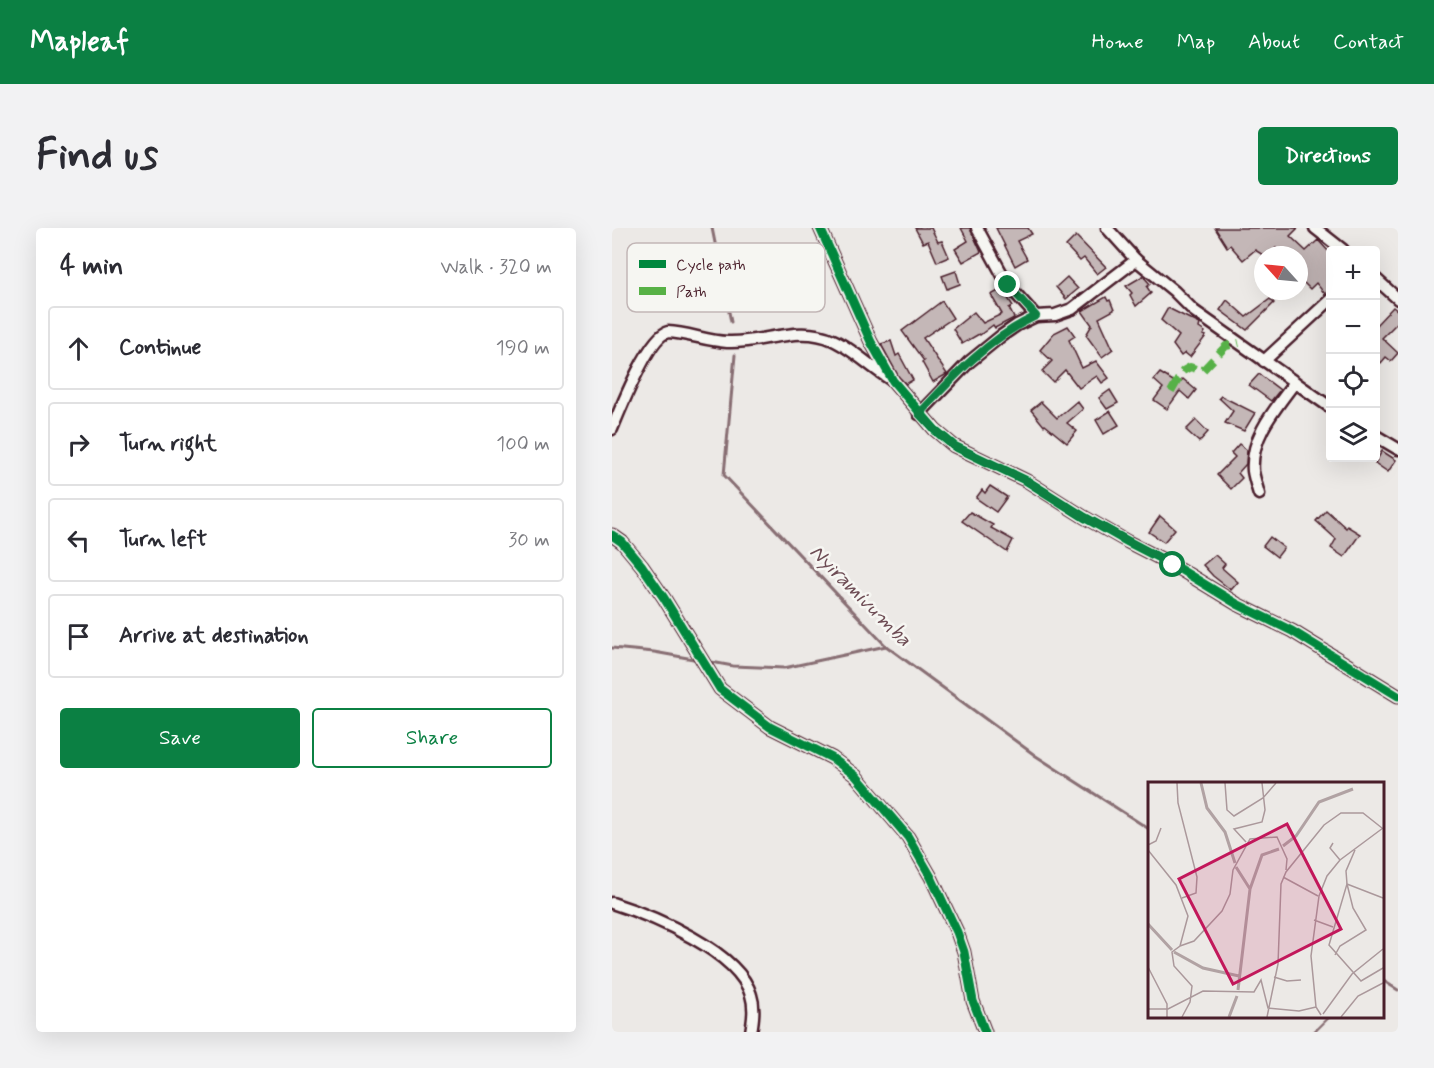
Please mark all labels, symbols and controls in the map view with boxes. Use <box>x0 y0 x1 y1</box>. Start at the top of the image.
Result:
text: Mapleaf <box>30 24 129 61</box>
text: Home <box>1092 28 1144 56</box>
text: Map <box>1177 28 1215 56</box>
text: About <box>1248 28 1300 56</box>
text: Contact <box>1333 28 1404 56</box>
button: Directions <box>1258 127 1398 185</box>
text: Find us <box>36 129 158 184</box>
legend <box>627 243 825 312</box>
north arrow <box>1254 246 1308 300</box>
map controls <box>1326 246 1380 462</box>
button: + <box>1326 246 1380 300</box>
text: 4 min <box>60 250 123 284</box>
text: Walk · 320 m <box>440 254 552 281</box>
text: Cycle path <box>676 255 746 276</box>
route end <box>994 271 1020 297</box>
text: Path <box>676 282 707 303</box>
button: − <box>1326 300 1380 354</box>
icon: ahead <box>62 332 95 365</box>
text: Continue <box>119 334 201 362</box>
text: 190 m <box>496 335 550 362</box>
button: locate <box>1326 354 1380 408</box>
button: layers <box>1326 408 1380 462</box>
icon: right <box>62 428 95 461</box>
text: Turn right <box>119 430 217 458</box>
text: 100 m <box>496 431 550 458</box>
icon: left <box>62 524 95 557</box>
text: Turn left <box>119 526 207 554</box>
text: 30 m <box>508 527 550 554</box>
water label: Nyiramivumba <box>803 539 917 653</box>
route start <box>1159 551 1185 577</box>
icon: arrive <box>62 620 95 653</box>
text: Arrive at destination <box>119 622 309 650</box>
button: Save <box>60 708 300 768</box>
button: Share <box>312 708 552 768</box>
inset map <box>1148 782 1383 1017</box>

